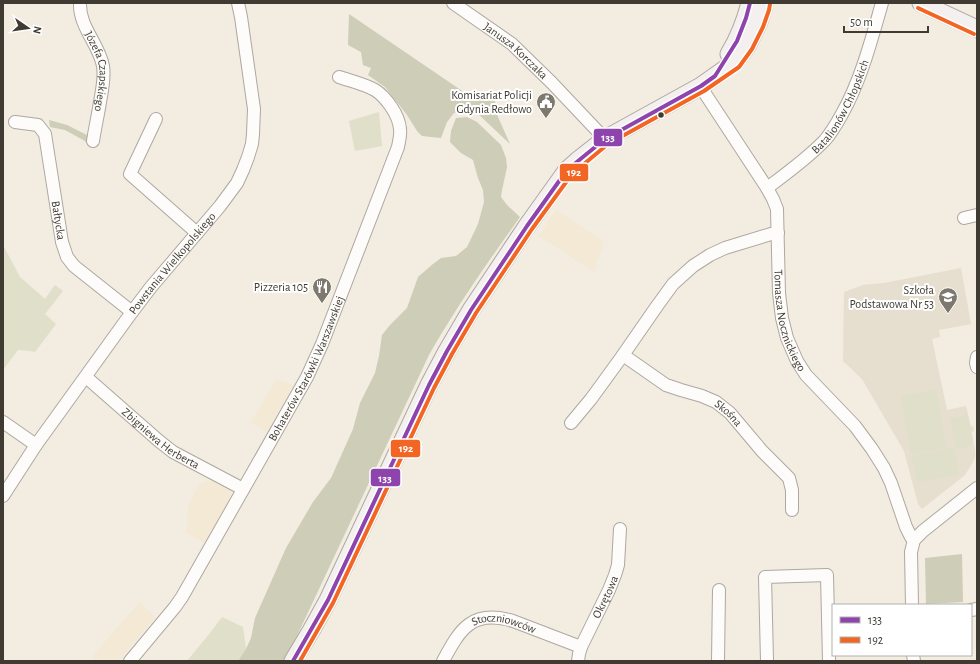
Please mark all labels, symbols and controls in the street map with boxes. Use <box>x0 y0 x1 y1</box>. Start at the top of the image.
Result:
north arrow <box>8 8 48 48</box>
scale bar <box>844 8 928 34</box>
text: 50 m <box>850 16 873 28</box>
street label: Janusza Korczaka <box>482 20 550 82</box>
text: N <box>31 25 43 35</box>
street label: Józefa Czapskiego <box>83 29 110 113</box>
street label: Batalionów Chłopskich <box>809 58 871 156</box>
place label: Komisariat Policji Gdynia Redłowo <box>451 89 532 116</box>
public building icon: Komisariat Policji Gdynia Redłowo <box>535 91 557 119</box>
unlabelled marker <box>656 110 666 120</box>
line badge: 133 <box>593 128 623 147</box>
text: 133 <box>601 132 615 143</box>
line badge: 192 <box>559 163 589 182</box>
text: 192 <box>567 167 581 178</box>
street label: Bałtycka <box>50 200 68 241</box>
street label: Powstania Wielkopolskiego <box>127 210 218 316</box>
street label: Tomasza Nocznickiego <box>772 269 808 374</box>
restaurant icon: Pizzeria 105 <box>311 276 333 304</box>
place label: Pizzeria 105 <box>254 281 308 293</box>
place label: Szkoła Podstawowa Nr 53 <box>850 284 934 310</box>
school or university icon: Szkoła Podstawowa Nr 53 <box>937 286 959 314</box>
street label: Bohaterów Starówki Warszawskiej <box>266 294 347 443</box>
street label: Skośna <box>712 397 745 429</box>
street label: Zbigniewa Herberta <box>120 406 202 471</box>
line badge: 192 <box>390 439 421 458</box>
text: 192 <box>399 443 413 454</box>
line badge: 133 <box>370 468 401 487</box>
text: 133 <box>378 473 392 484</box>
street label: Okrętowa <box>590 574 620 620</box>
legend <box>832 604 972 656</box>
street label: Stoczniowców <box>470 611 538 635</box>
text: 133 <box>868 614 882 626</box>
text: 192 <box>868 634 884 646</box>

